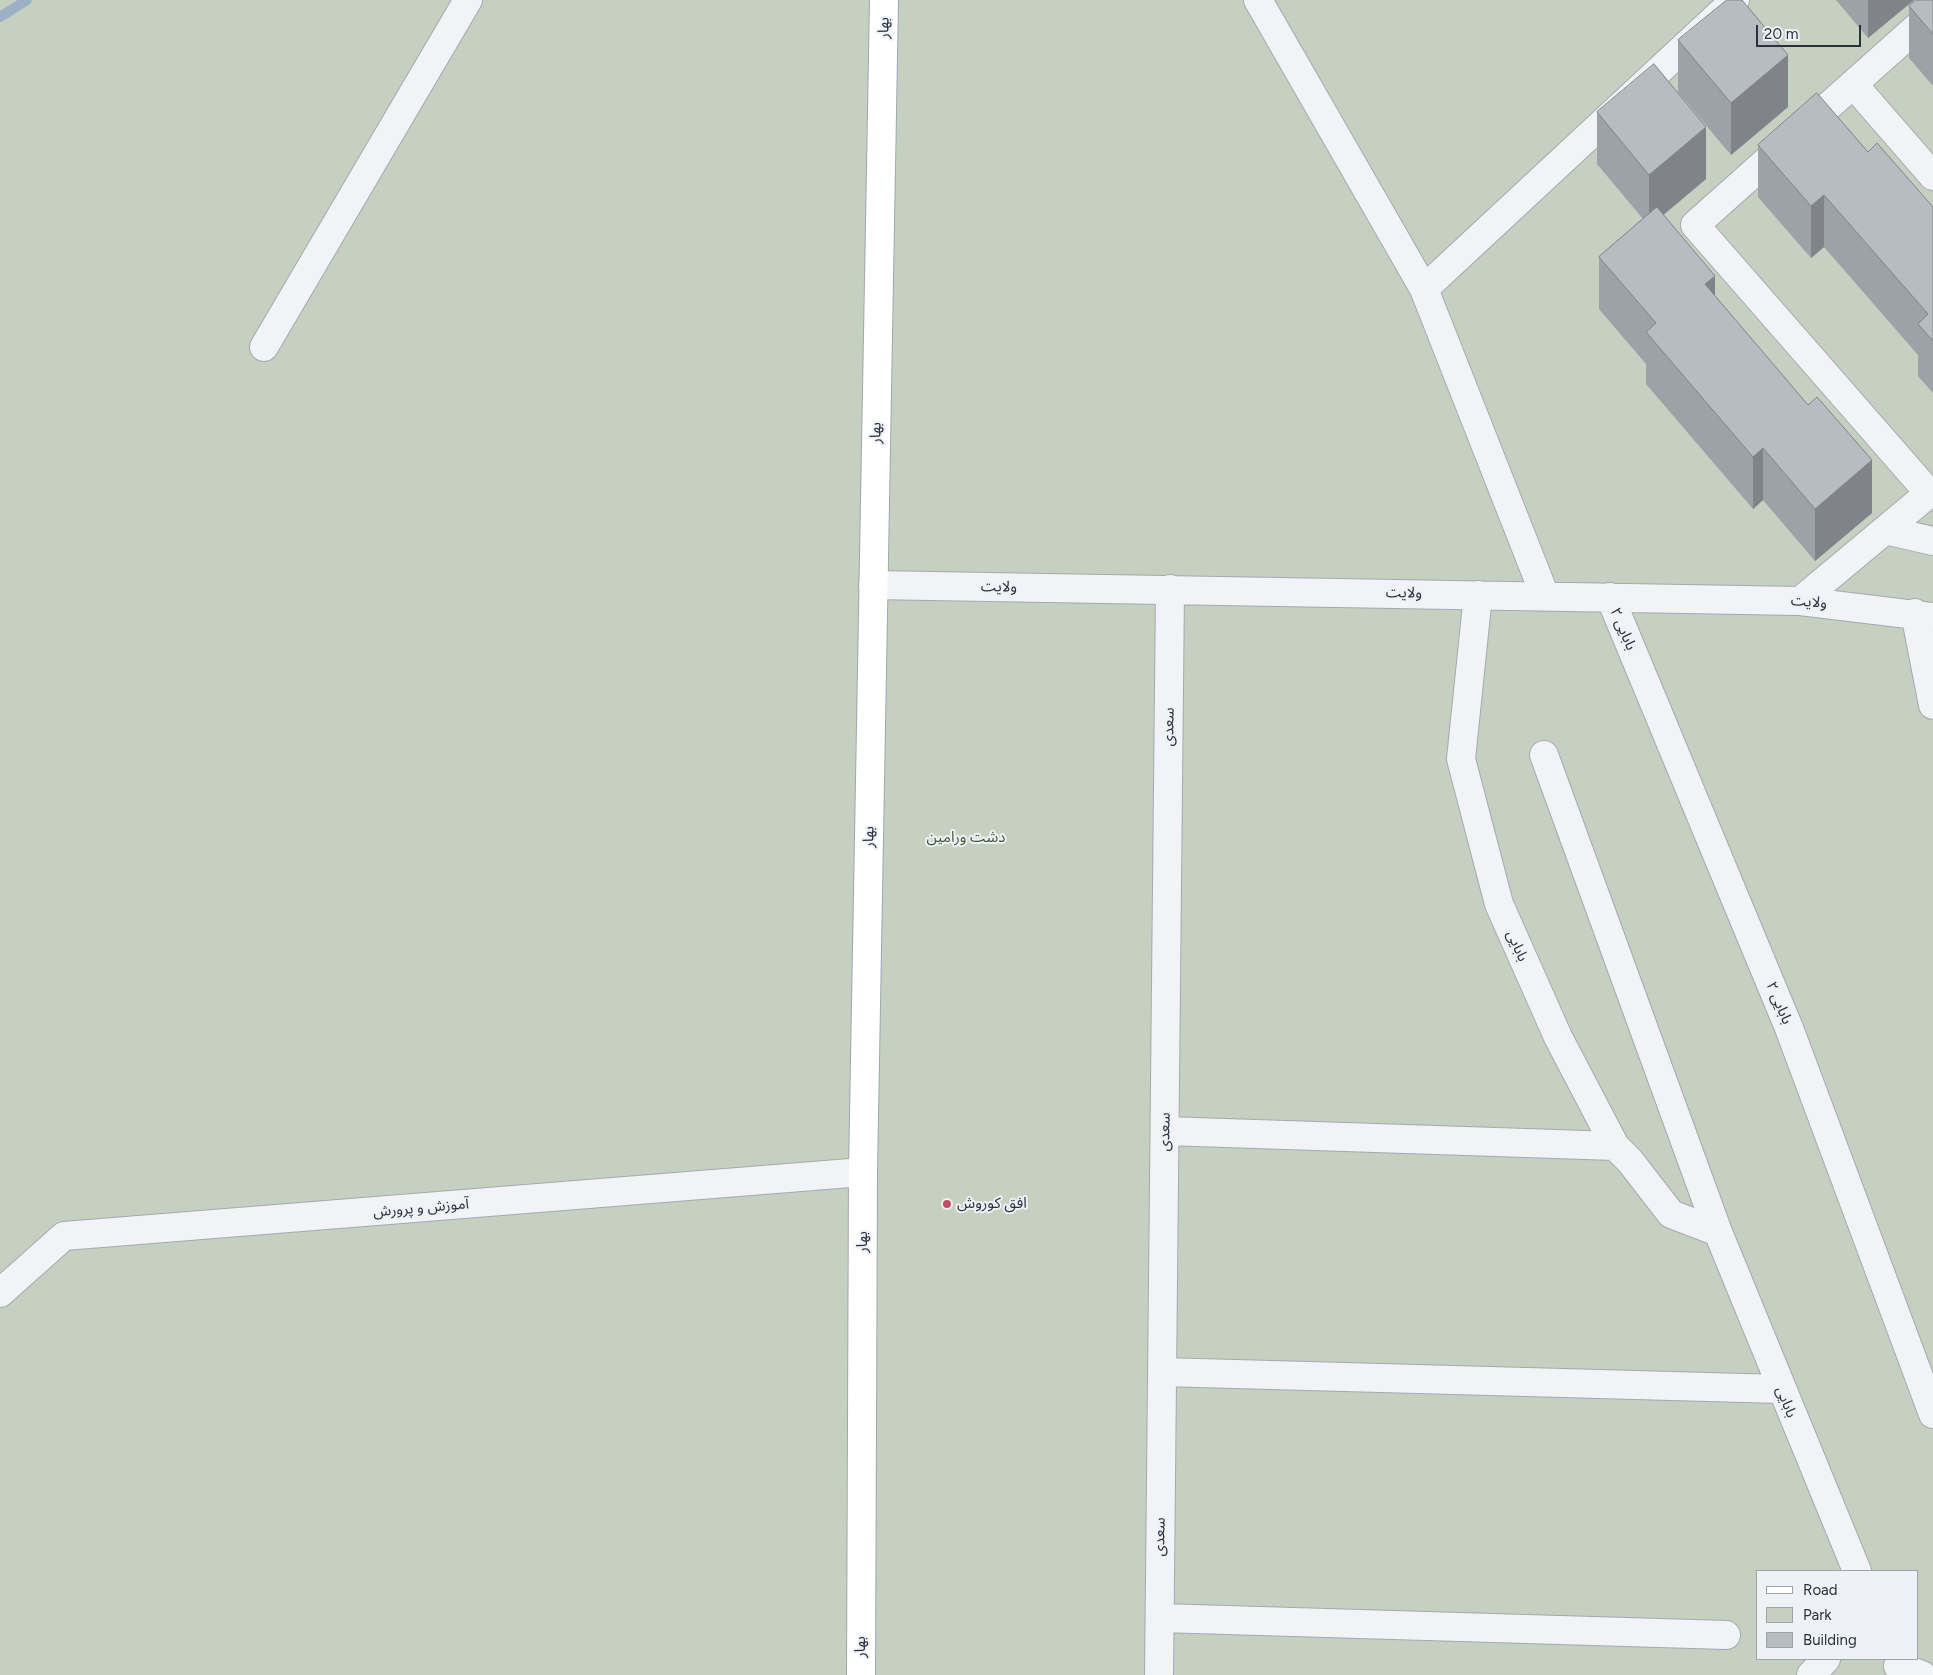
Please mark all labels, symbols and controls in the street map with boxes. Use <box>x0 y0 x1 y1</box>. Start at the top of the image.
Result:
scale bar <box>1758 15 1863 47</box>
street label: بهار <box>875 17 893 39</box>
text: 20 m <box>1764 25 1798 43</box>
street label: بهار <box>867 422 885 444</box>
street label: ولایت <box>981 578 1017 596</box>
street label: ولایت <box>1386 584 1422 602</box>
street label: ولایت <box>1790 591 1828 613</box>
street label: بابایی ۲ <box>1606 605 1640 653</box>
street label: سعدی <box>1160 707 1178 747</box>
street label: بهار <box>860 826 878 848</box>
park label: دشت ورامین <box>927 829 1005 847</box>
street label: بابایی <box>1502 928 1532 964</box>
street label: بابایی ۲ <box>1762 979 1796 1027</box>
street label: سعدی <box>1156 1112 1174 1152</box>
street label: آموزش و پرورش <box>372 1195 470 1221</box>
place label: افق کوروش <box>957 1195 1027 1213</box>
marker: افق کوروش <box>941 1198 953 1210</box>
street label: بهار <box>854 1231 872 1253</box>
street label: بابایی <box>1772 1384 1800 1420</box>
street label: سعدی <box>1151 1517 1169 1557</box>
legend <box>1756 1570 1918 1660</box>
text: Road <box>1803 1581 1838 1599</box>
text: Park <box>1803 1606 1832 1624</box>
text: Building <box>1803 1631 1857 1649</box>
street label: بهار <box>852 1636 870 1658</box>

